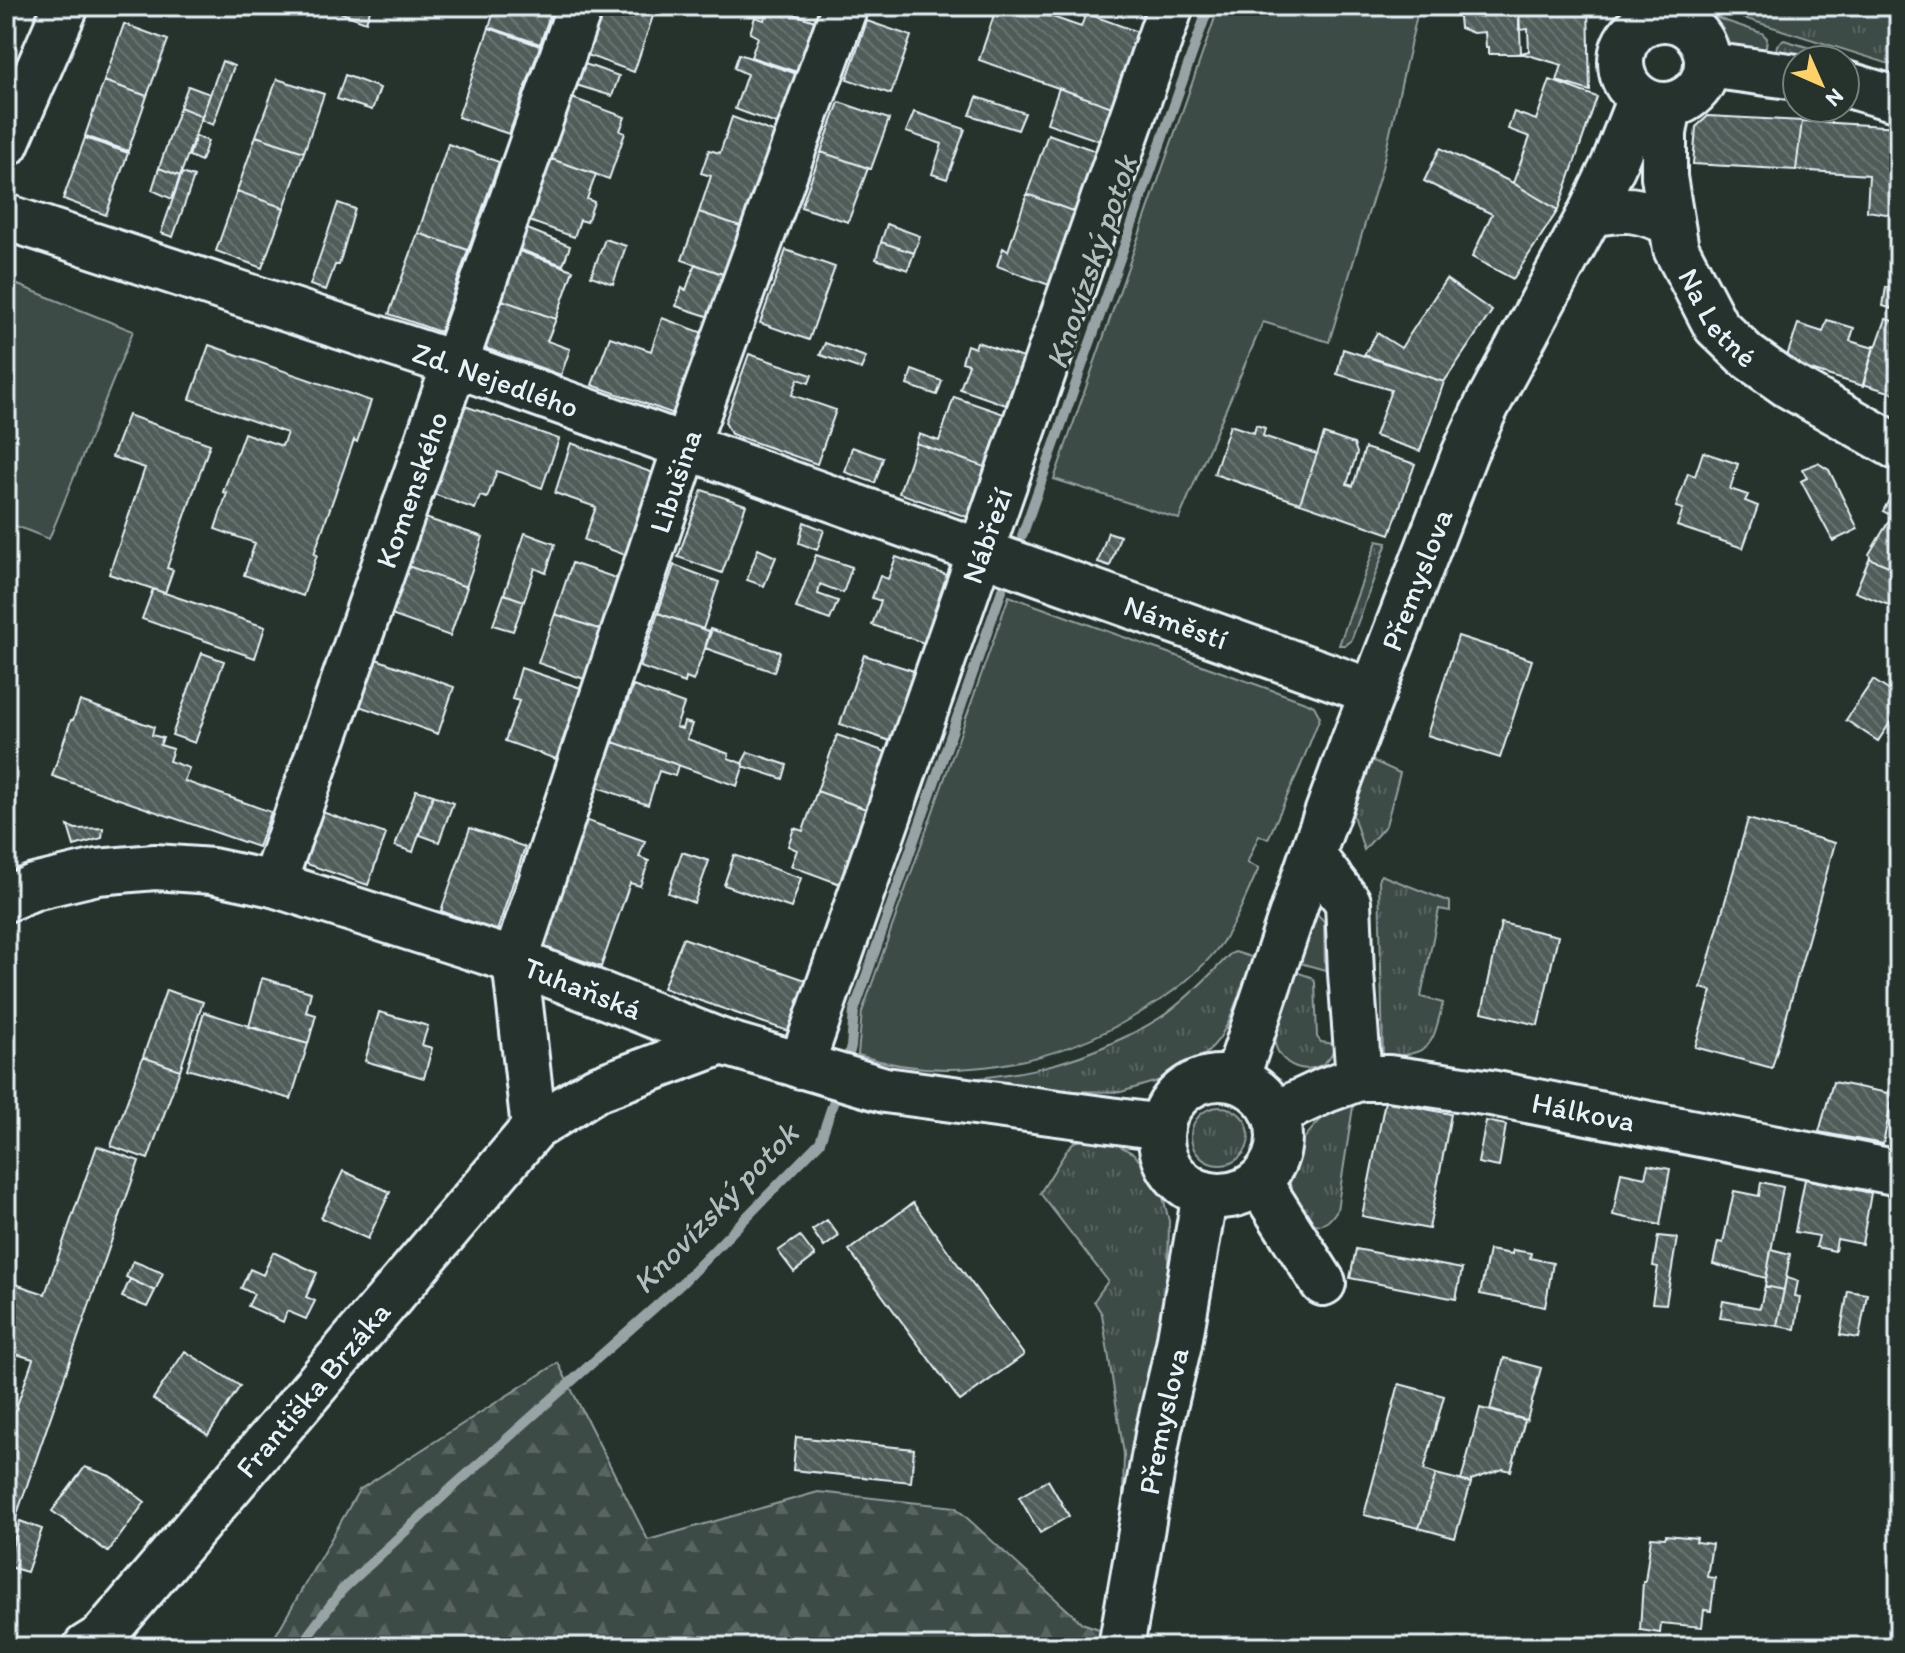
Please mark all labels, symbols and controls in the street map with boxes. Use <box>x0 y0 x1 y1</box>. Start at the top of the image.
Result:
north arrow <box>1781 44 1861 124</box>
text: N <box>1820 83 1850 113</box>
water label: Knovízský potok <box>1037 149 1146 374</box>
street label: Na Letné <box>1671 262 1764 375</box>
street label: Zd. Nejedlého <box>408 333 584 425</box>
street label: Komenského <box>366 406 455 573</box>
street label: Libušina <box>640 423 709 538</box>
street label: Nábřeží <box>952 482 1020 588</box>
street label: Přemyslova <box>1372 503 1460 656</box>
street label: Náměstí <box>1119 586 1233 657</box>
street label: Tuhaňská <box>519 948 648 1028</box>
street label: Hálkova <box>1529 1083 1638 1139</box>
water label: Knovízský potok <box>624 1113 807 1301</box>
street label: Františka Brzáka <box>227 1293 398 1485</box>
street label: Přemyslova <box>1129 1343 1196 1497</box>

